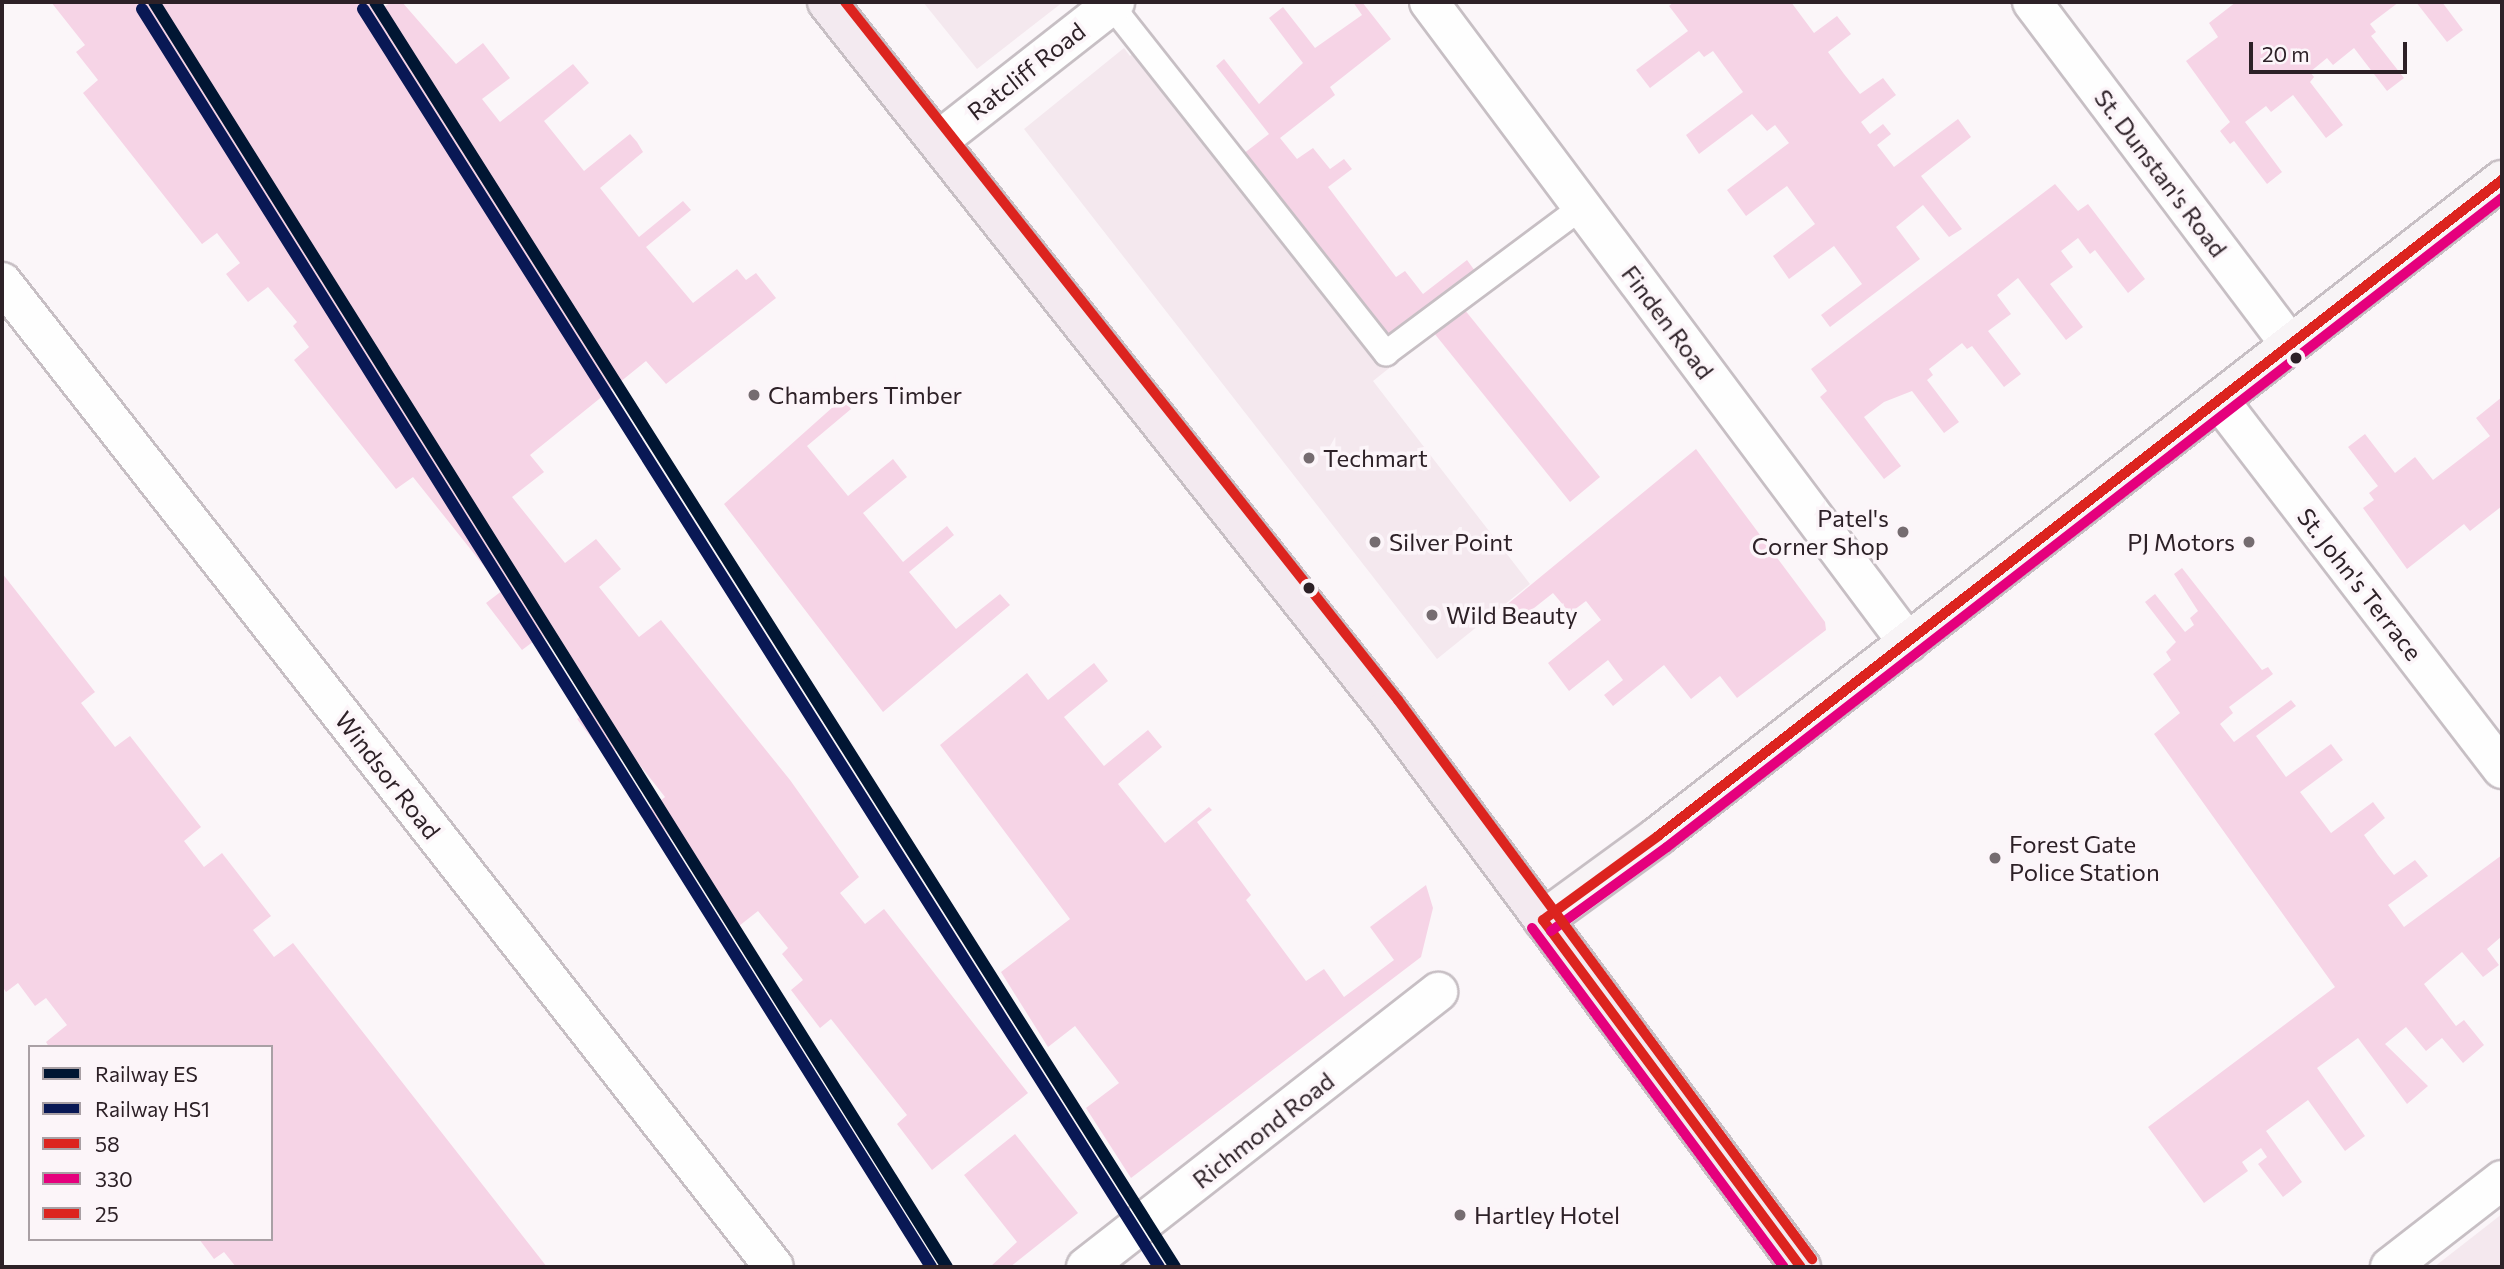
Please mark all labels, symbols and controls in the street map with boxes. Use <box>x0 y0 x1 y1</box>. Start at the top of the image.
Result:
street label: Ratcliff Road <box>961 16 1091 126</box>
scale bar <box>2252 28 2410 72</box>
text: 20 m <box>2262 41 2310 66</box>
street label: St. Dunstan's Road <box>2089 84 2233 262</box>
street label: Finden Road <box>1616 260 1720 384</box>
unlabelled marker <box>2289 351 2303 365</box>
place label: Chambers Timber <box>768 381 962 409</box>
marker: Chambers Timber <box>746 387 762 403</box>
place label: Techmart <box>1323 444 1428 472</box>
marker: Techmart <box>1301 450 1317 466</box>
street label: St. John's Terrace <box>2292 502 2428 666</box>
place label: Patel's Corner Shop <box>1752 504 1889 560</box>
marker: Patel's Corner Shop <box>1895 524 1911 540</box>
place label: Silver Point <box>1389 528 1513 556</box>
place label: PJ Motors <box>2127 528 2235 556</box>
marker: Silver Point <box>1367 534 1383 550</box>
marker: PJ Motors <box>2241 534 2257 550</box>
unlabelled marker <box>1302 581 1316 595</box>
place label: Wild Beauty <box>1446 601 1578 629</box>
marker: Wild Beauty <box>1424 607 1440 623</box>
street label: Windsor Road <box>329 706 447 844</box>
place label: Forest Gate Police Station <box>2009 830 2160 886</box>
marker: Forest Gate Police Station <box>1987 850 2003 866</box>
legend <box>28 1045 273 1241</box>
text: Railway ES <box>95 1061 198 1086</box>
street label: Richmond Road <box>1187 1066 1339 1194</box>
text: Railway HS1 <box>95 1096 210 1121</box>
text: 58 <box>95 1131 120 1156</box>
text: 330 <box>95 1166 133 1191</box>
text: 25 <box>95 1201 119 1226</box>
place label: Hartley Hotel <box>1474 1201 1620 1229</box>
marker: Hartley Hotel <box>1452 1207 1468 1223</box>

